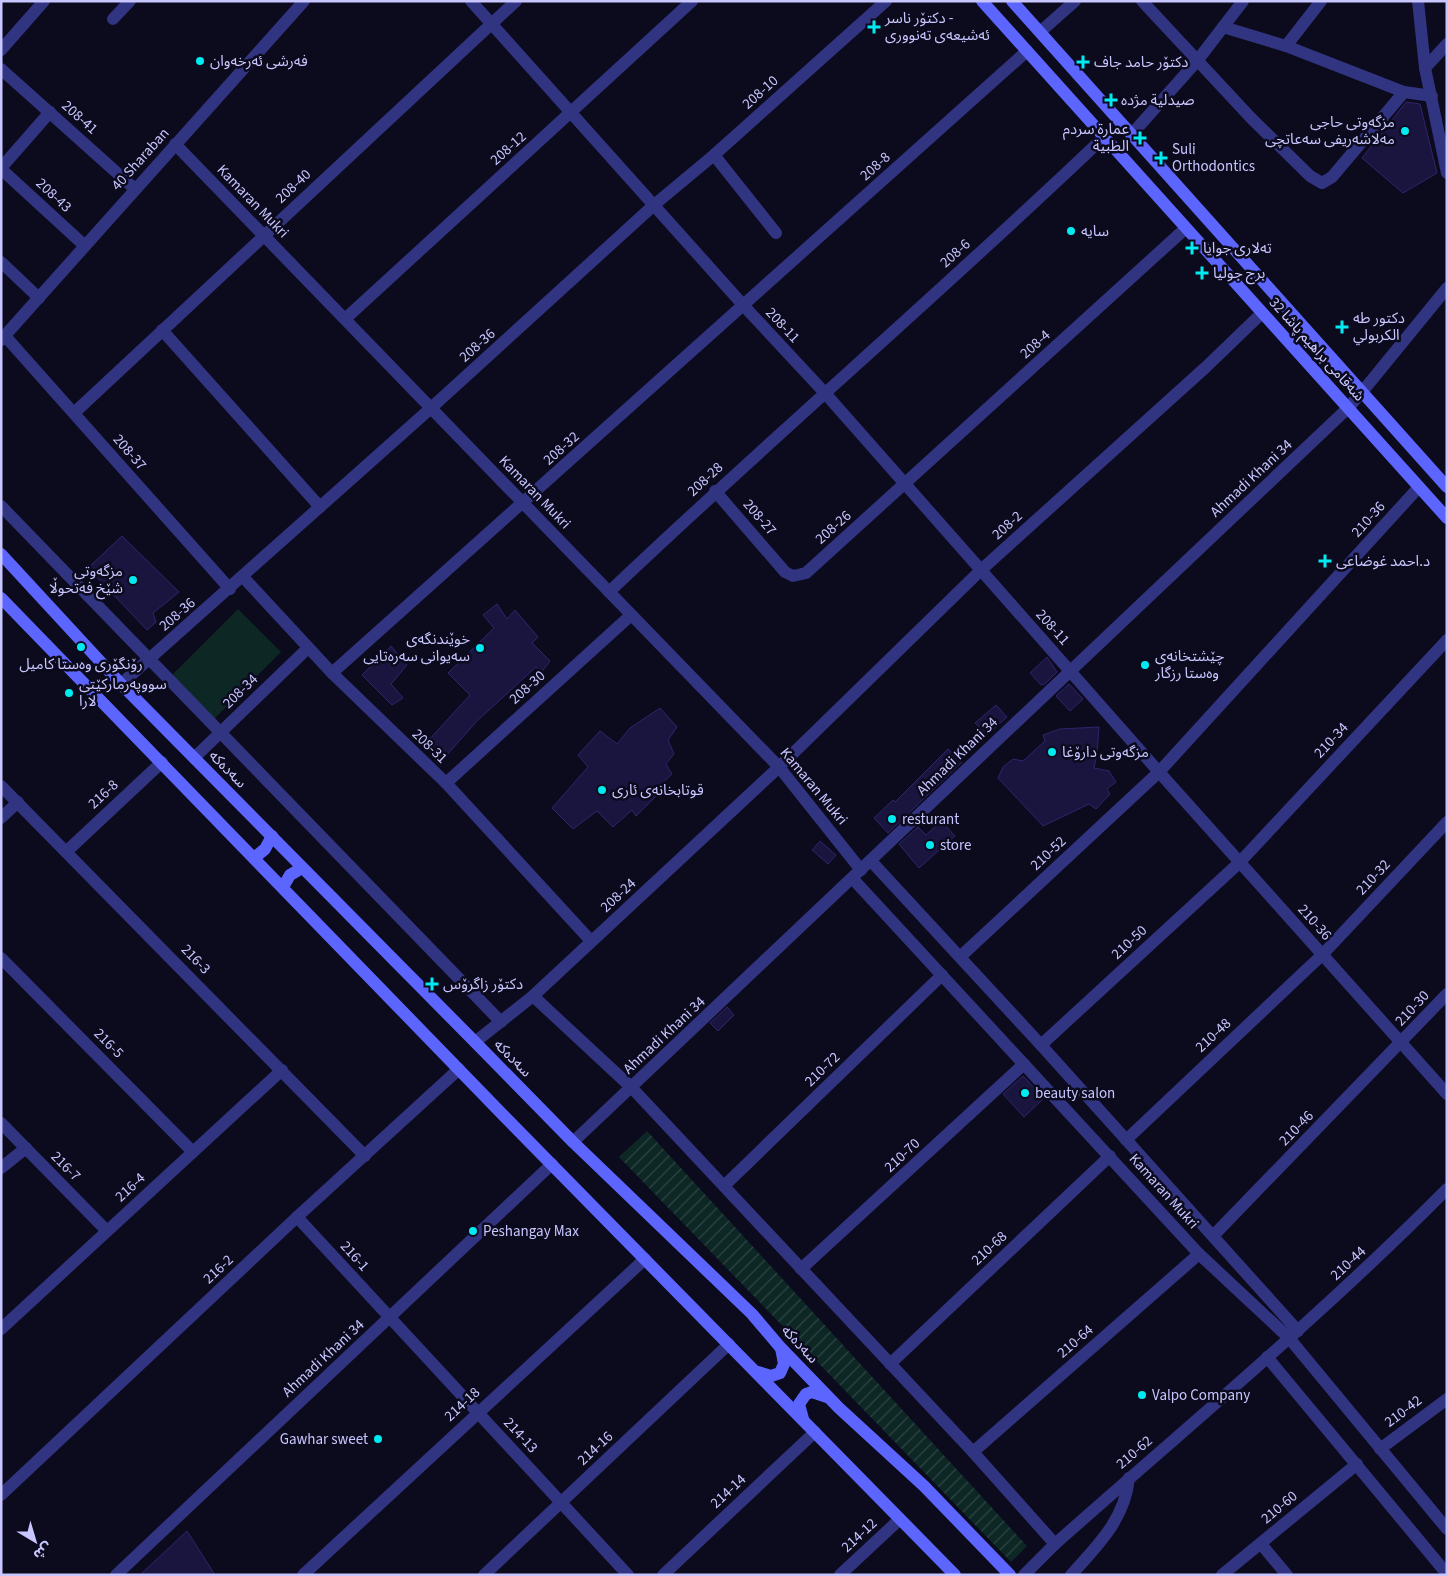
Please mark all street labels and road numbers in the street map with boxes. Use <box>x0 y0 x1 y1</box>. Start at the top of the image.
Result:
street label: 208-10 <box>738 71 783 114</box>
street label: 208-41 <box>57 96 102 139</box>
street label: 40 Sharaban <box>107 123 174 195</box>
street label: 208-12 <box>486 127 531 170</box>
street label: 208-8 <box>855 147 895 186</box>
street label: Kamaran Mukri <box>212 160 293 243</box>
street label: 208-40 <box>271 164 316 208</box>
street label: 208-43 <box>31 173 76 217</box>
street label: 208-6 <box>935 234 975 273</box>
street label: شەقامی براهیم پاشا 32 <box>1264 293 1369 406</box>
street label: 208-11 <box>761 303 805 348</box>
street label: 208-36 <box>455 324 500 367</box>
street label: 208-4 <box>1015 325 1056 364</box>
street label: 208-32 <box>539 427 584 470</box>
street label: 208-37 <box>108 430 151 475</box>
street label: Ahmadi Khani 34 <box>1206 434 1297 522</box>
street label: Kamaran Mukri <box>494 451 575 534</box>
street label: 208-28 <box>683 457 728 501</box>
street label: 208-27 <box>738 495 781 540</box>
street label: 210-36 <box>1347 497 1390 542</box>
street label: 208-26 <box>811 506 856 549</box>
street label: 208-2 <box>987 506 1027 545</box>
street label: 208-36 <box>155 593 200 636</box>
street label: 208-11 <box>1031 605 1074 650</box>
street label: 208-30 <box>505 666 550 709</box>
street label: 208-34 <box>218 669 263 713</box>
street label: Ahmadi Khani 34 <box>912 712 1003 801</box>
street label: 210-34 <box>1309 717 1354 763</box>
street label: 208-31 <box>407 724 452 768</box>
street label: Kamaran Mukri <box>775 743 852 830</box>
street label: سەدەکە <box>204 746 251 793</box>
street label: 216-8 <box>84 775 123 814</box>
street label: 210-52 <box>1026 831 1071 875</box>
street label: 210-32 <box>1351 855 1395 900</box>
street label: 208-24 <box>596 873 641 917</box>
street label: 210-36 <box>1293 900 1336 945</box>
street label: 210-50 <box>1107 920 1152 964</box>
street label: 216-3 <box>176 940 215 979</box>
street label: 210-30 <box>1390 986 1434 1031</box>
street label: Ahmadi Khani 34 <box>619 991 710 1079</box>
street label: 210-48 <box>1191 1013 1236 1057</box>
street label: 216-5 <box>89 1024 128 1063</box>
street label: سەدەکە <box>489 1035 536 1082</box>
street label: 210-72 <box>800 1047 845 1091</box>
street label: 210-46 <box>1274 1106 1318 1151</box>
street label: 210-70 <box>880 1133 925 1177</box>
street label: 216-7 <box>46 1147 85 1186</box>
street label: Kamaran Mukri <box>1124 1149 1203 1234</box>
street label: 216-4 <box>111 1168 151 1207</box>
street label: 210-68 <box>967 1226 1012 1270</box>
street label: 216-1 <box>335 1236 374 1276</box>
street label: 210-44 <box>1326 1241 1371 1285</box>
street label: 216-2 <box>199 1250 238 1289</box>
street label: Ahmadi Khani 34 <box>278 1314 369 1402</box>
street label: 210-64 <box>1053 1319 1098 1363</box>
street label: سەدەکە <box>776 1320 823 1368</box>
street label: 214-18 <box>440 1382 485 1426</box>
street label: 210-42 <box>1380 1390 1426 1432</box>
street label: 214-13 <box>499 1413 543 1458</box>
street label: 214-16 <box>573 1426 618 1470</box>
street label: 210-62 <box>1112 1431 1157 1474</box>
street label: 214-14 <box>706 1469 751 1513</box>
street label: 210-60 <box>1257 1486 1302 1529</box>
street label: 214-12 <box>837 1513 882 1557</box>

